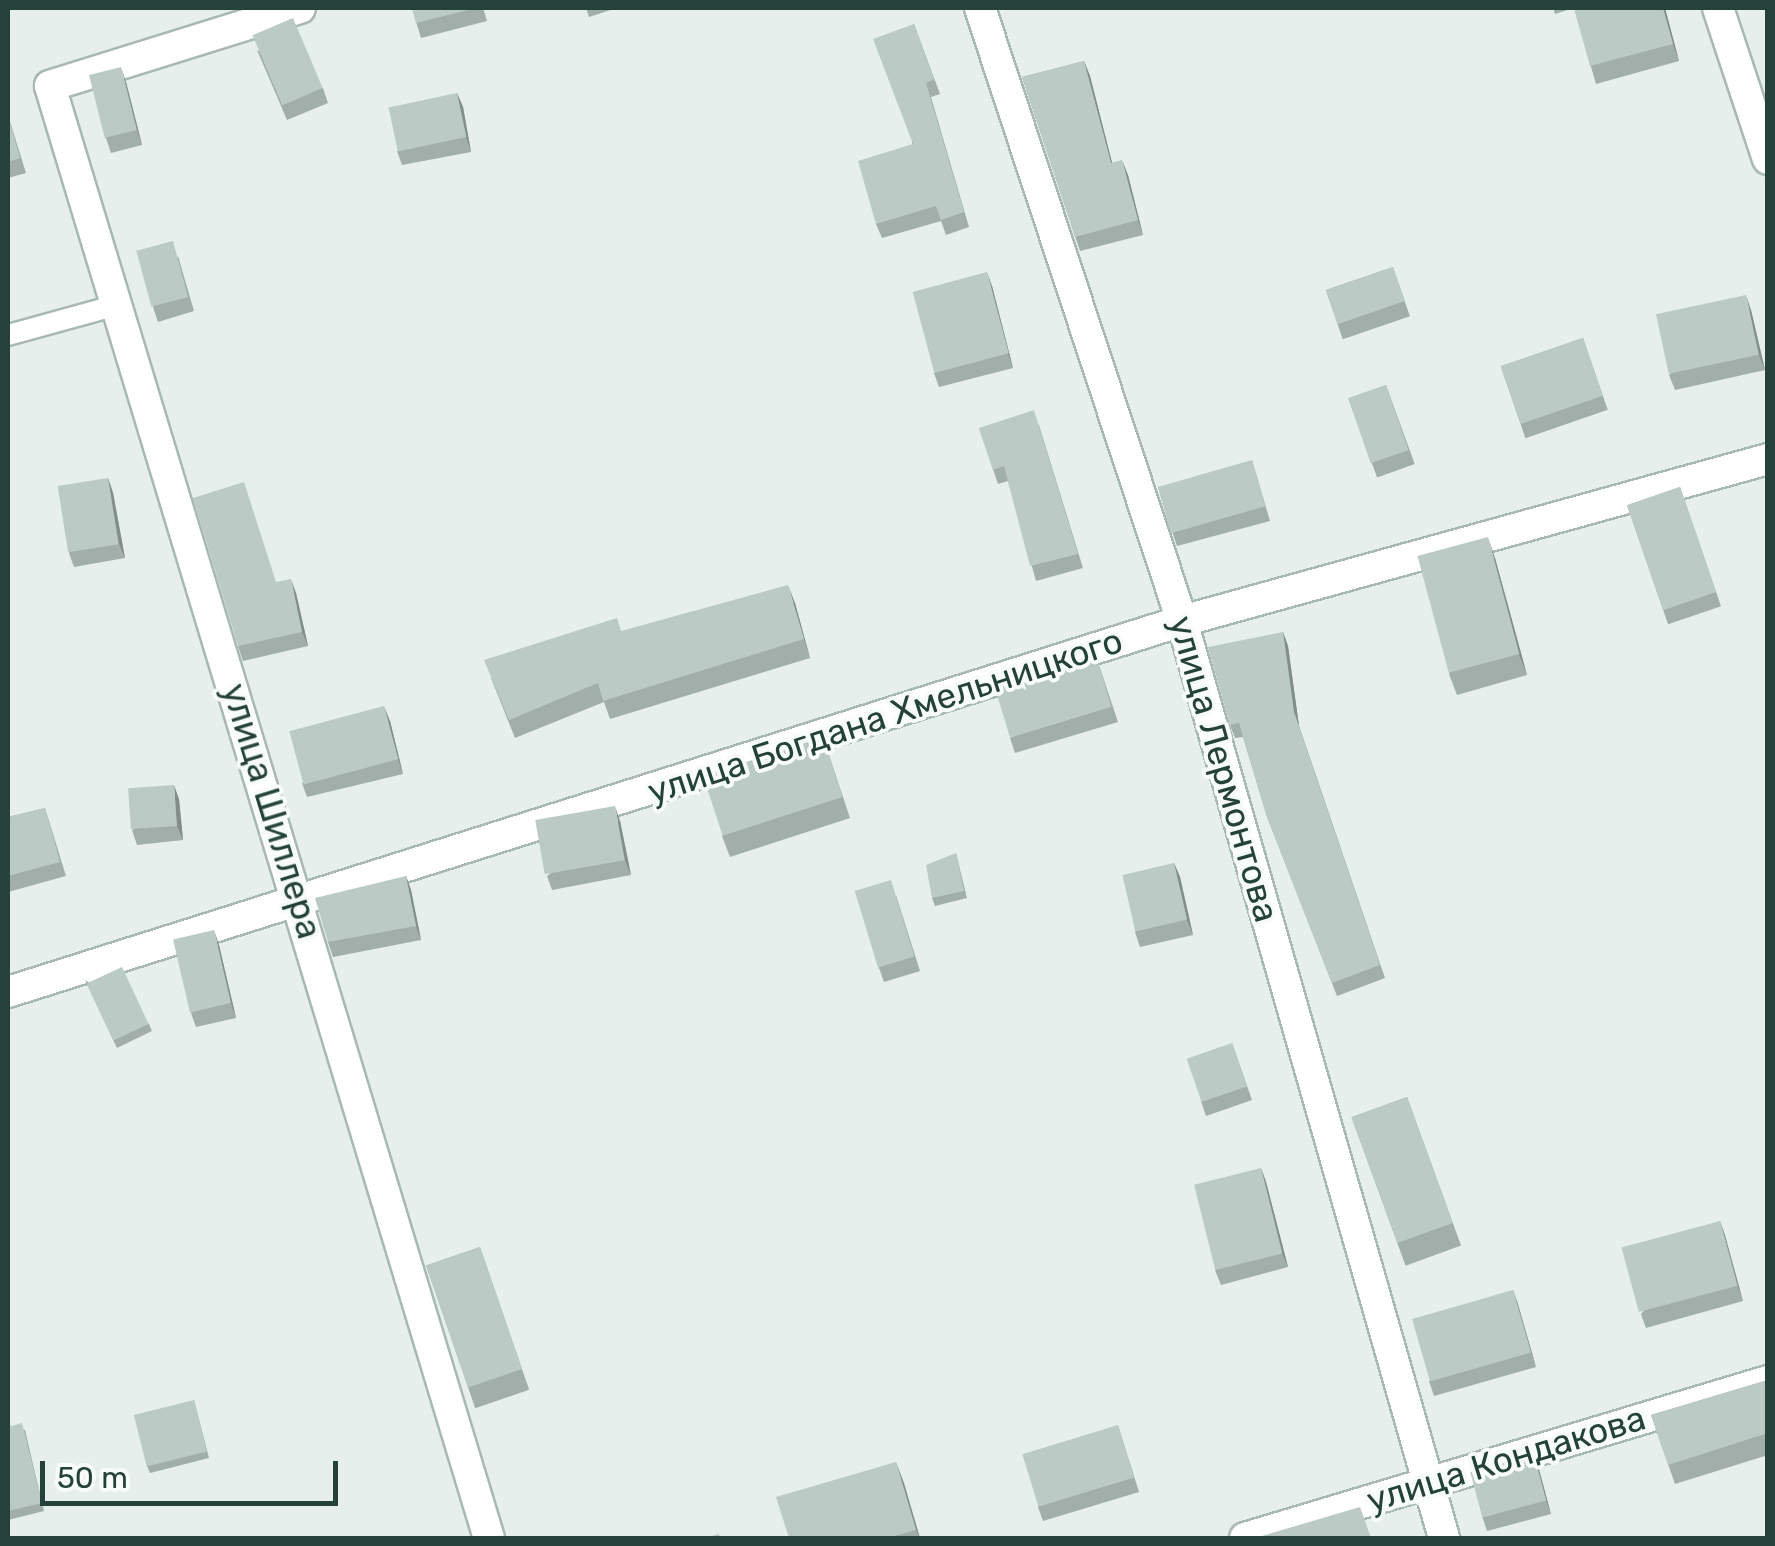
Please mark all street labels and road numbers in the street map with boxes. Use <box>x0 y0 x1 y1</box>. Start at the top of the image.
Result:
street label: улица Лермонтова <box>1160 611 1288 927</box>
street label: улица Богдана Хмельницкого <box>642 619 1128 813</box>
street label: улица Шиллера <box>213 678 331 944</box>
street label: улица Кондакова <box>1362 1397 1650 1521</box>

